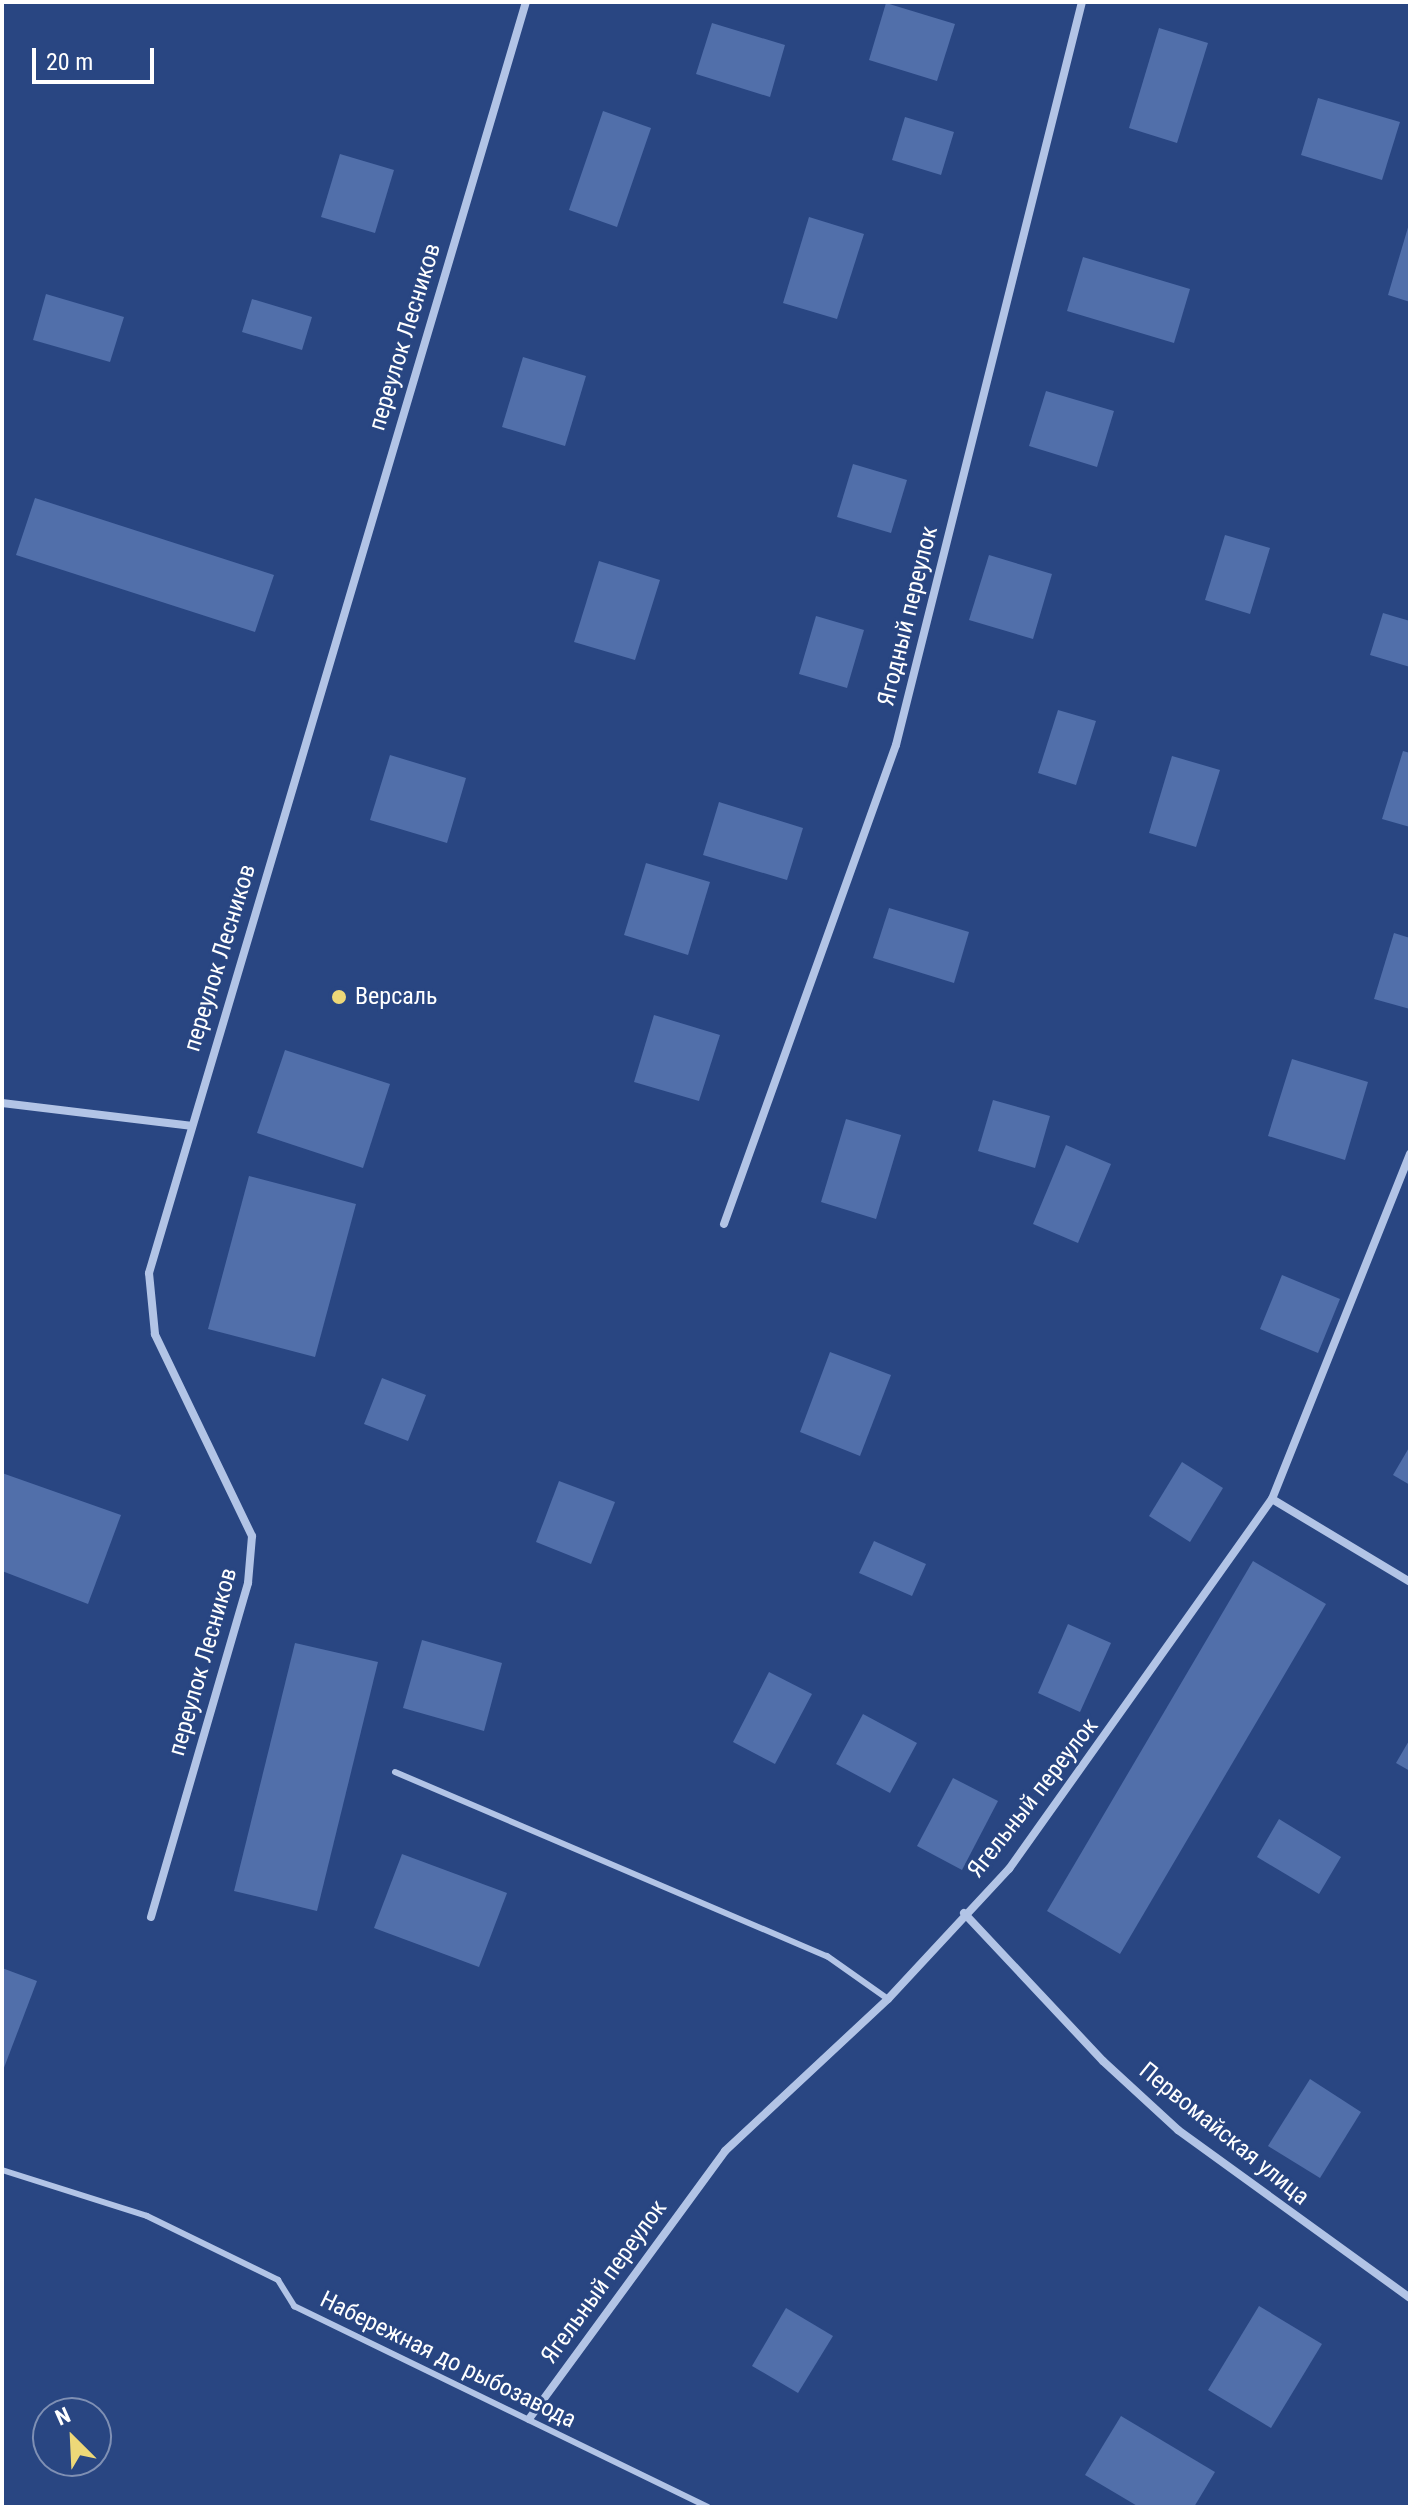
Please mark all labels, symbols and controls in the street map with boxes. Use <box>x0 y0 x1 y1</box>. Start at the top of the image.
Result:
scale bar <box>36 32 158 82</box>
text: 20 m <box>46 48 93 76</box>
street label: переулок Лесников <box>363 240 447 434</box>
street label: Ягодный переулок <box>872 523 944 709</box>
street label: переулок Лесников <box>178 861 262 1055</box>
place label: Версаль <box>355 983 438 1011</box>
marker: Версаль <box>330 988 348 1006</box>
street label: переулок Лесников <box>162 1565 244 1759</box>
street label: Ягельный переулок <box>962 1712 1104 1884</box>
street label: Первомайская улица <box>1133 2057 1315 2211</box>
street label: Ягельный переулок <box>535 2195 673 2369</box>
street label: Набережная до рыбозавода <box>315 2285 581 2435</box>
north arrow <box>32 2397 112 2477</box>
text: N <box>52 2402 74 2431</box>

